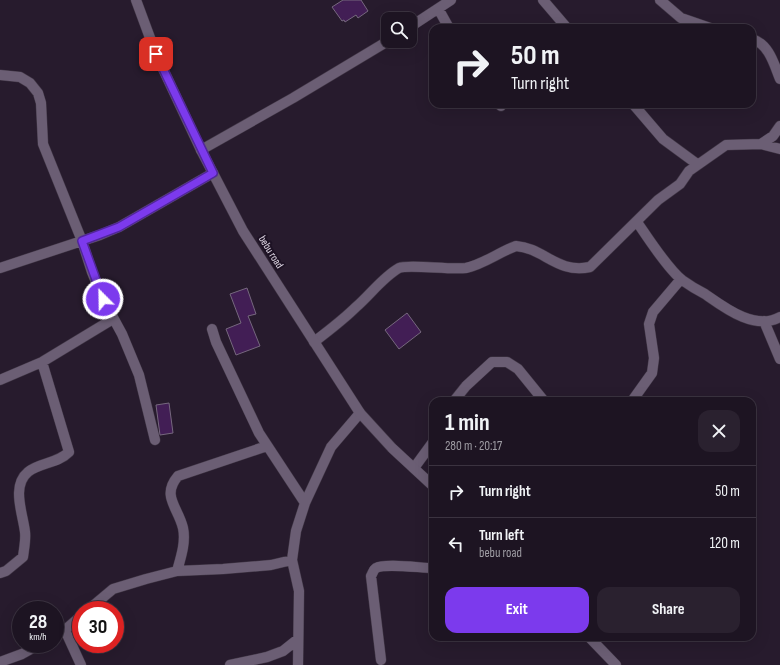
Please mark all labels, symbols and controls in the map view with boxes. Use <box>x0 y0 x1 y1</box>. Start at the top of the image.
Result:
map controls <box>381 12 417 48</box>
button: search <box>381 12 417 48</box>
pin <box>139 37 173 71</box>
text: 50 m <box>511 39 560 72</box>
icon: right <box>445 40 497 92</box>
icon: arrive <box>145 43 167 65</box>
text: Turn right <box>511 73 569 94</box>
street label: bebu road <box>256 233 286 271</box>
position arrow <box>82 278 124 320</box>
text: 1 min <box>445 408 490 437</box>
button: close <box>698 410 740 452</box>
text: 280 m · 20:17 <box>445 438 502 454</box>
icon: right <box>445 481 467 503</box>
text: Turn right <box>479 482 531 501</box>
text: 50 m <box>715 482 740 501</box>
text: Turn left <box>479 526 524 545</box>
icon: left <box>445 533 467 555</box>
text: 120 m <box>710 534 740 553</box>
text: bebu road <box>479 545 522 561</box>
button: Exit <box>445 587 589 633</box>
button: Share <box>597 587 740 633</box>
speed limit sign: 30 <box>72 601 124 653</box>
text: 28 <box>29 610 47 634</box>
text: km/h <box>29 631 47 643</box>

